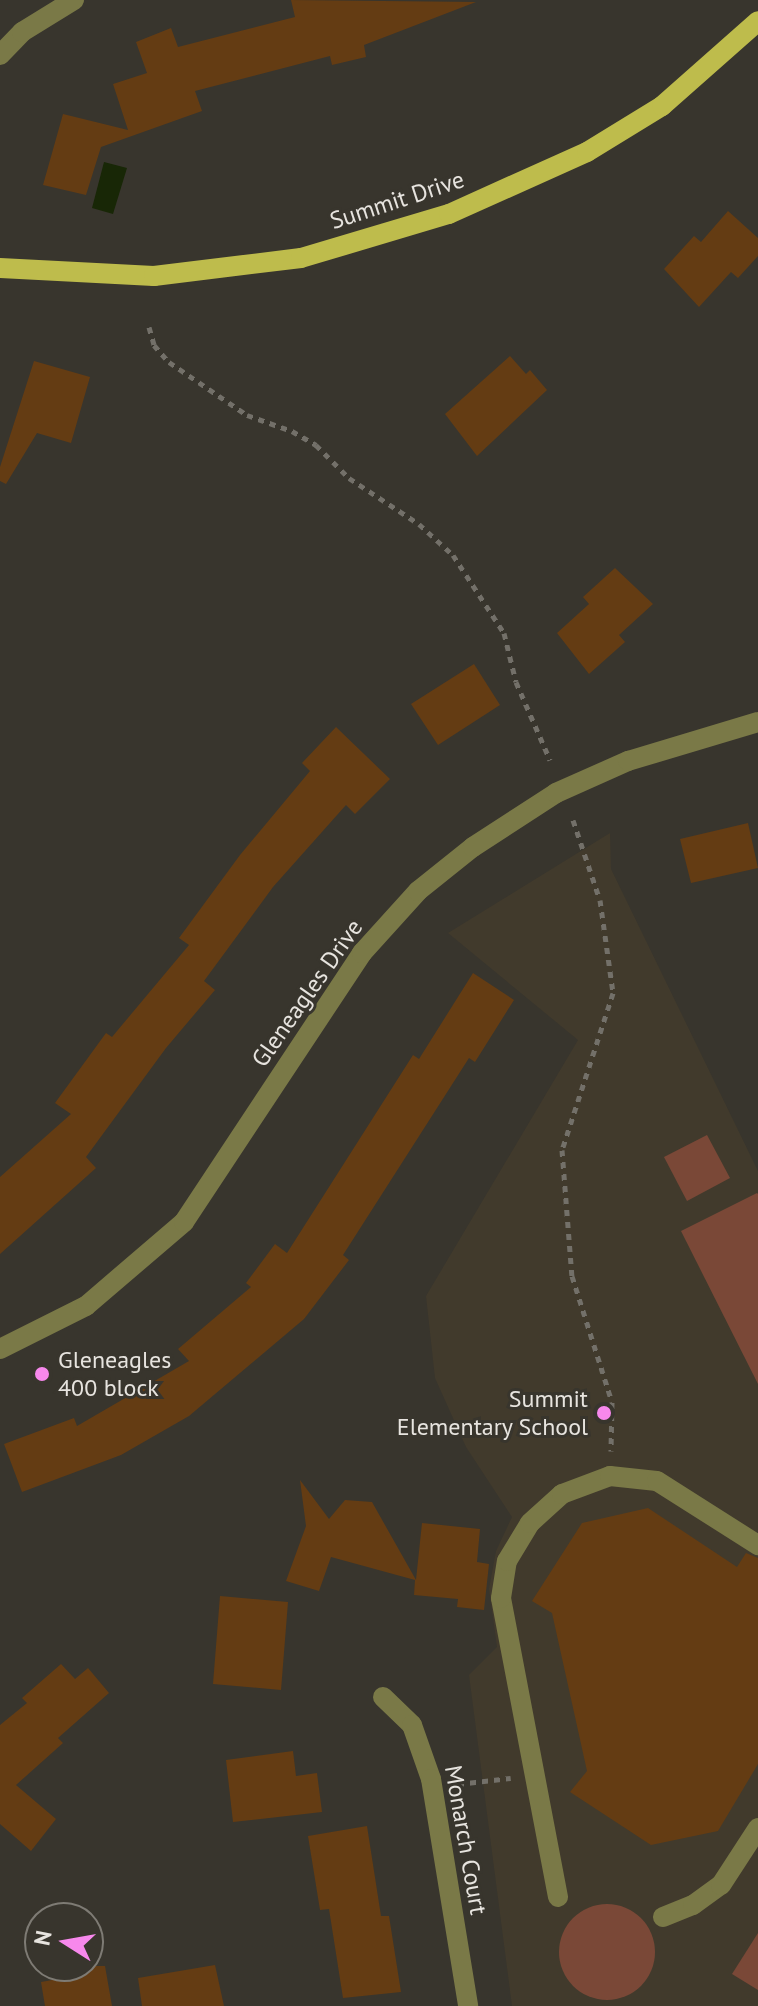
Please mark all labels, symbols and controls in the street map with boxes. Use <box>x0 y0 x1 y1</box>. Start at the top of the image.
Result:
street label: Summit Drive <box>326 165 468 235</box>
street label: Gleneagles Drive <box>245 914 369 1072</box>
place label: Gleneagles 400 block <box>58 1346 171 1402</box>
marker: Gleneagles 400 block <box>33 1365 51 1383</box>
place label: Summit Elementary School <box>396 1385 588 1441</box>
marker: Summit Elementary School <box>595 1404 613 1422</box>
street label: Monarch Court <box>439 1763 493 1917</box>
north arrow <box>24 1902 104 1982</box>
text: N <box>27 1928 58 1948</box>

